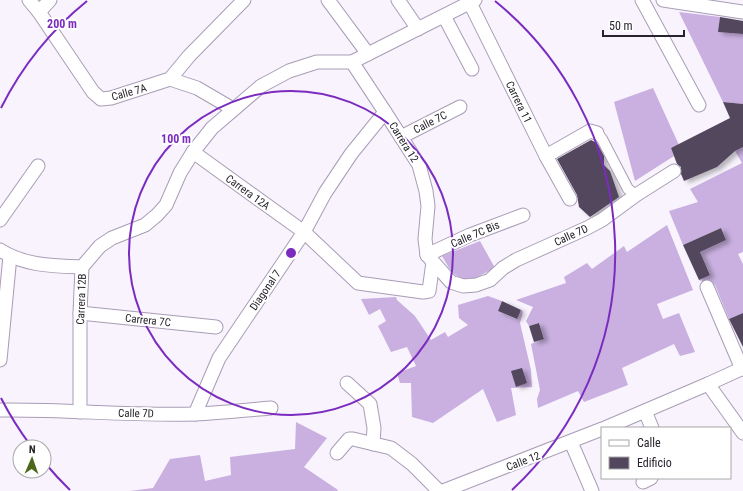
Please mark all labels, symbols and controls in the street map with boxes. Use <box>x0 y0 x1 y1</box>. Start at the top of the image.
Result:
scale bar <box>603 12 684 38</box>
text: 200 m <box>47 17 77 31</box>
text: 50 m <box>609 19 633 33</box>
street label: Carrera 11 <box>503 79 534 125</box>
street label: Calle 7A <box>110 81 149 104</box>
street label: Calle 7C <box>411 109 449 136</box>
street label: Carrera 12 <box>386 120 421 165</box>
text: 100 m <box>161 132 191 146</box>
street label: Carrera 12A <box>223 172 273 213</box>
street label: Calle 7C Bis <box>449 218 502 251</box>
street label: Calle 7D <box>552 222 590 249</box>
centre of rings <box>284 246 298 260</box>
street label: Diagonal 7 <box>247 268 284 313</box>
street label: Carrera 12B <box>74 273 89 325</box>
street label: Carrera 7C <box>124 312 171 329</box>
street label: Calle 7D <box>118 407 154 420</box>
legend <box>601 427 731 479</box>
text: Calle <box>637 436 661 450</box>
north arrow <box>12 439 52 479</box>
text: N <box>29 443 36 456</box>
street label: Calle 12 <box>504 449 542 474</box>
text: Edificio <box>637 456 672 470</box>

